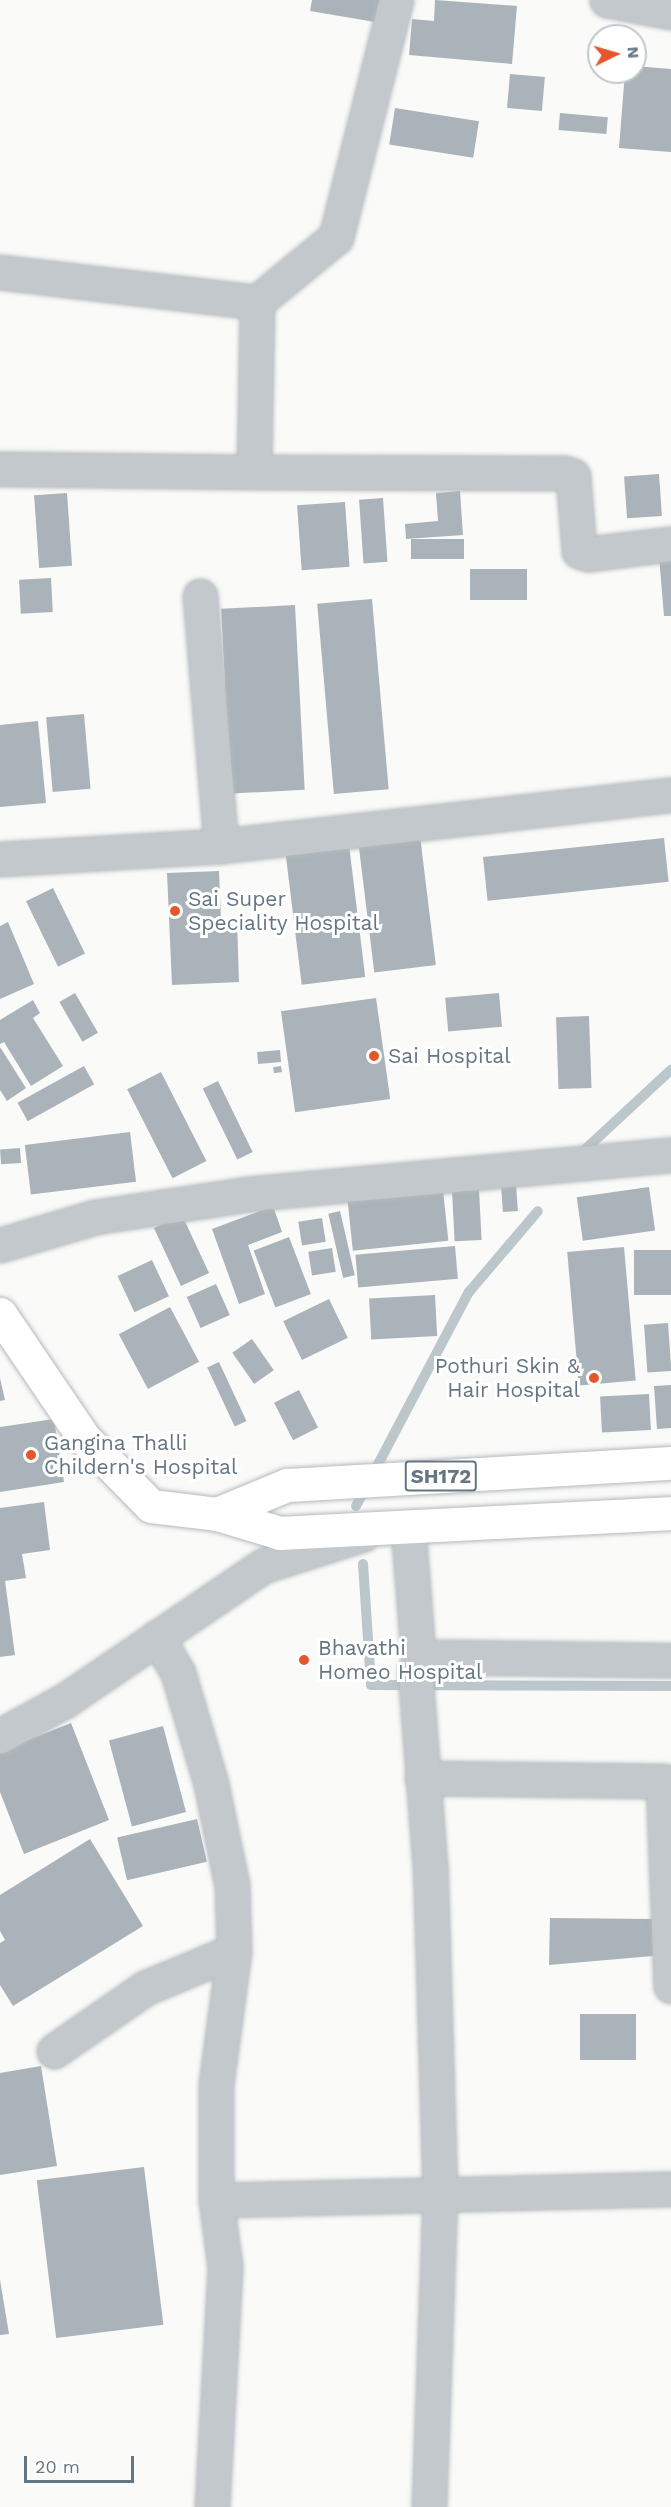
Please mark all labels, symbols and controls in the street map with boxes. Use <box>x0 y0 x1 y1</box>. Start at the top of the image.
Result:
north arrow <box>587 24 647 84</box>
text: N <box>623 46 643 59</box>
place label: Sai Super Speciality Hospital <box>188 886 379 936</box>
marker: Sai Super Speciality Hospital <box>166 902 184 920</box>
place label: Sai Hospital <box>388 1043 511 1069</box>
marker: Sai Hospital <box>365 1047 383 1065</box>
place label: Pothuri Skin & Hair Hospital <box>435 1353 580 1403</box>
marker: Pothuri Skin & Hair Hospital <box>585 1369 603 1387</box>
place label: Gangina Thalli Childern's Hospital <box>44 1430 237 1480</box>
marker: Gangina Thalli Childern's Hospital <box>22 1446 40 1464</box>
road number: SH172 <box>404 1459 478 1493</box>
place label: Bhavathi Homeo Hospital <box>318 1635 483 1685</box>
marker: Bhavathi Homeo Hospital <box>295 1651 313 1669</box>
scale bar <box>27 2444 136 2482</box>
text: 20 m <box>35 2456 80 2477</box>

